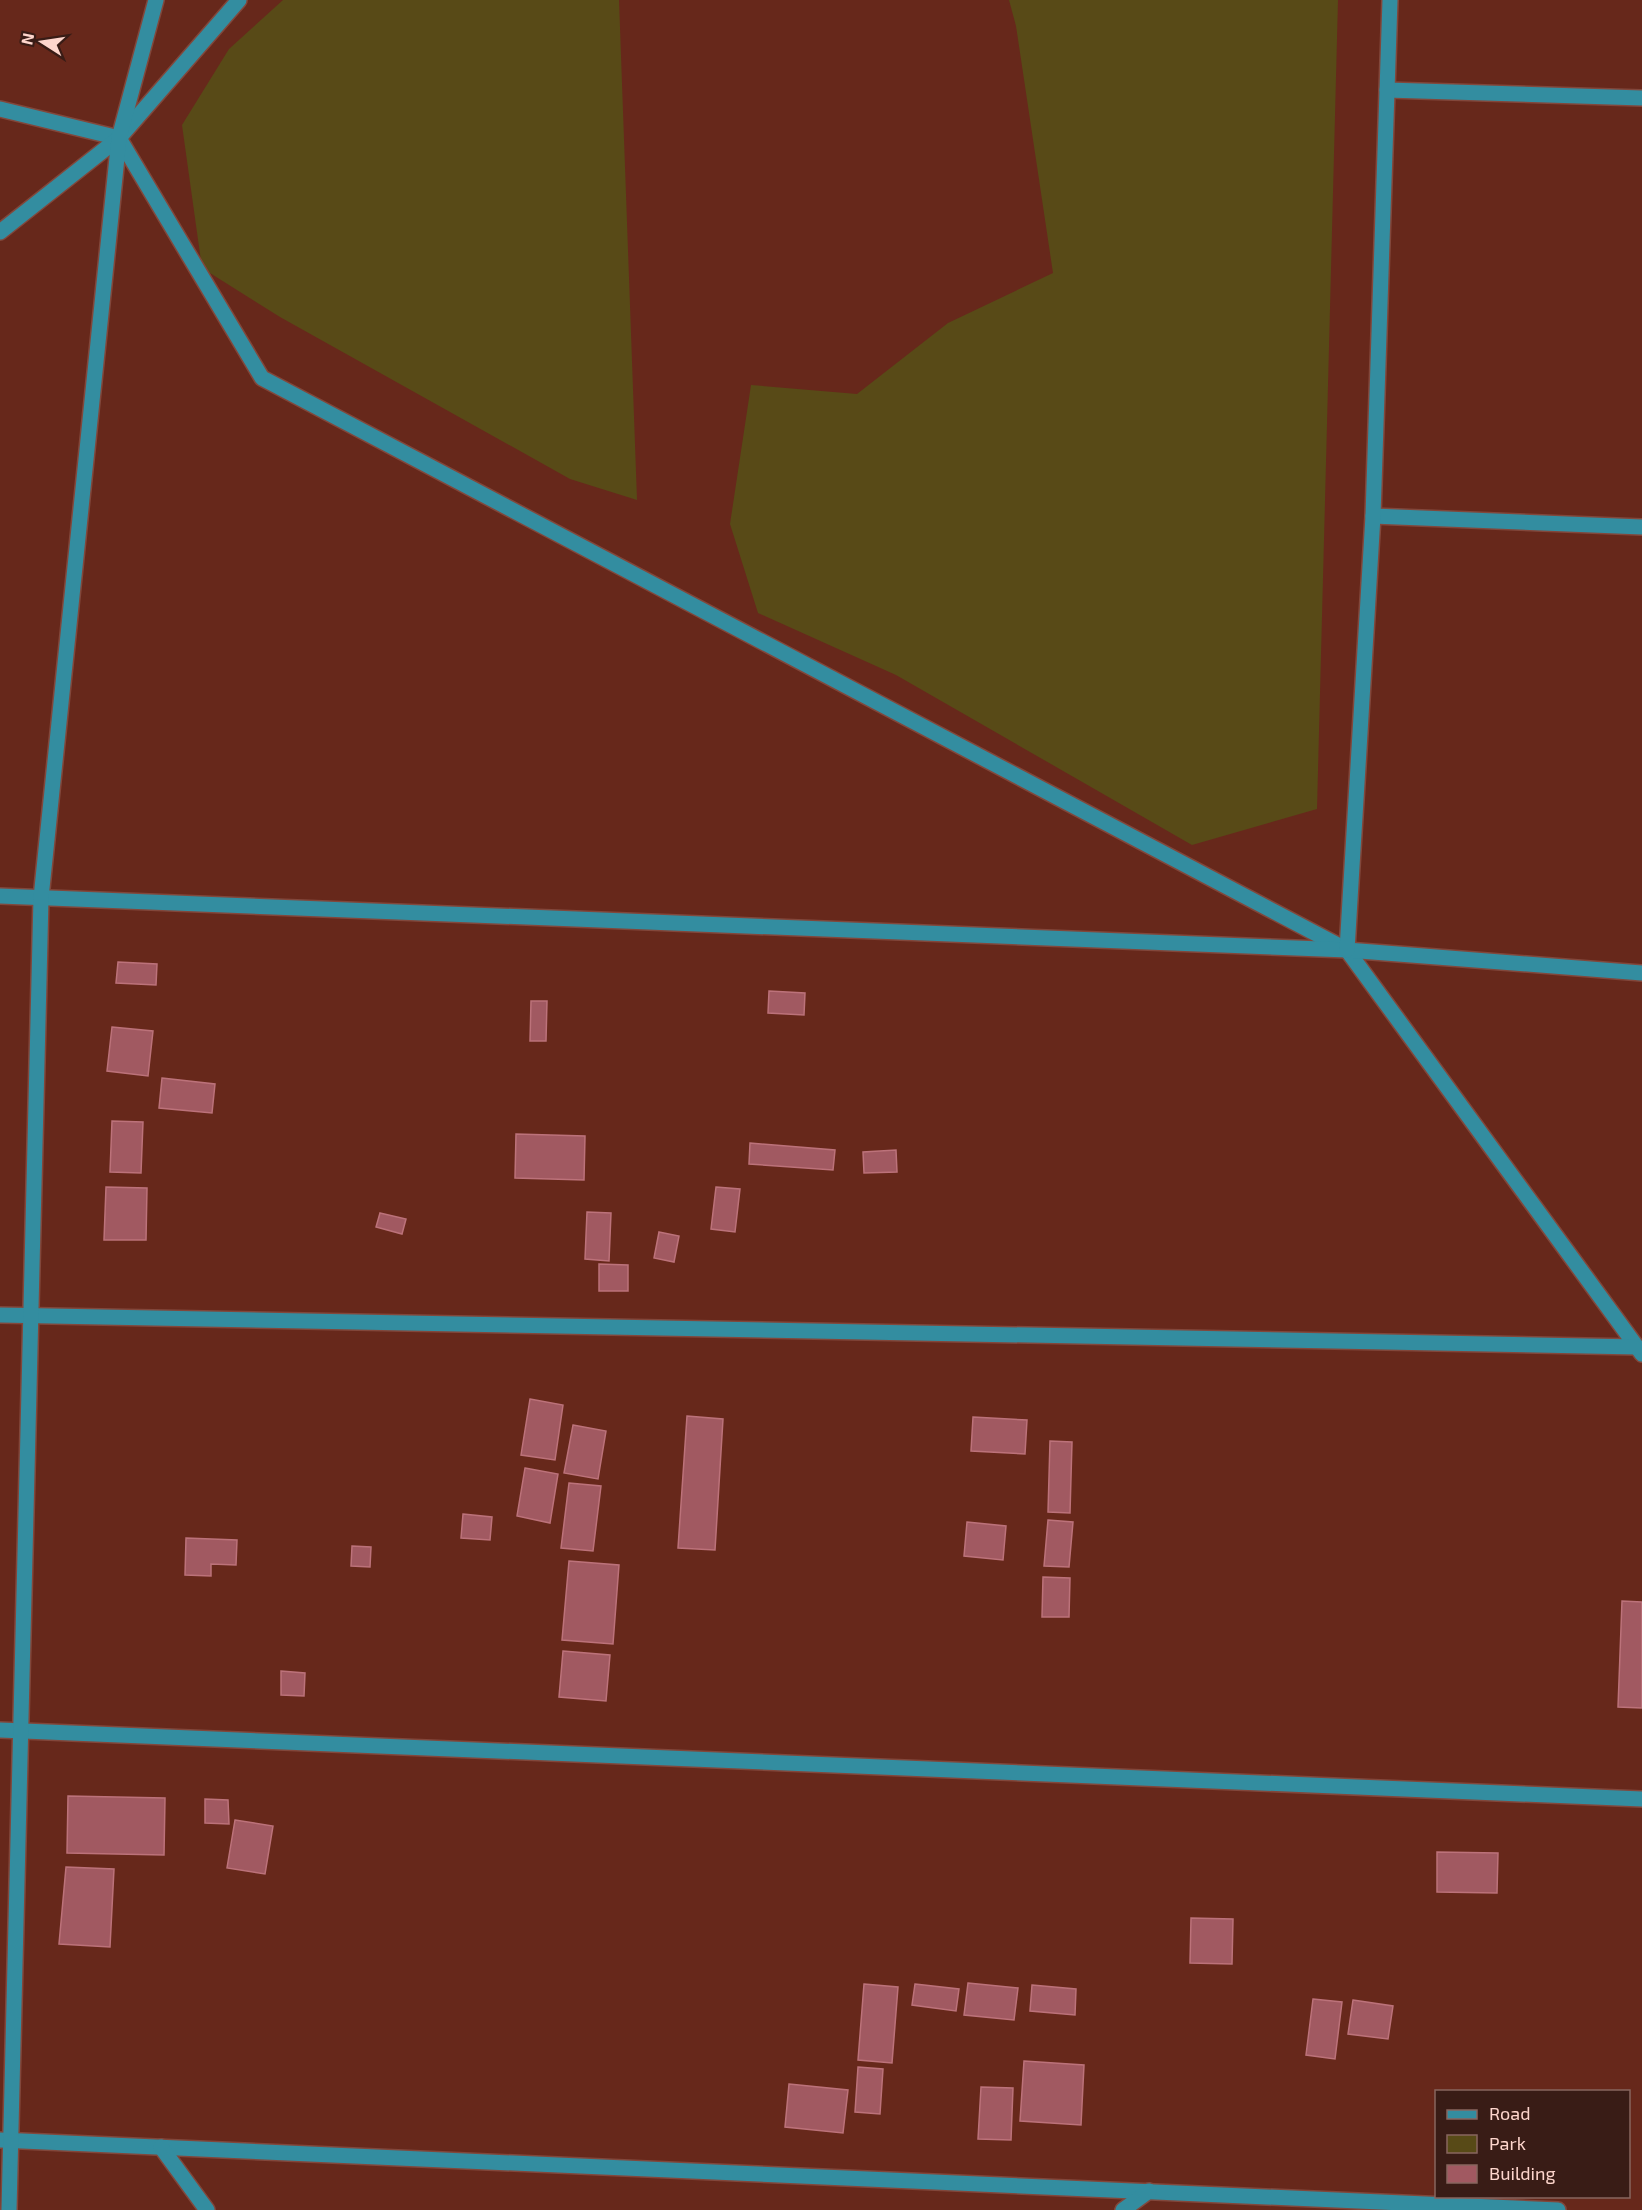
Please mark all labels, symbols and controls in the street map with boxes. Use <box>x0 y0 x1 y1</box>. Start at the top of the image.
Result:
north arrow <box>12 12 72 72</box>
text: N <box>16 31 37 46</box>
legend <box>1435 2090 1630 2198</box>
text: Road <box>1489 2102 1530 2124</box>
text: Park <box>1489 2132 1526 2154</box>
text: Building <box>1489 2162 1556 2184</box>

